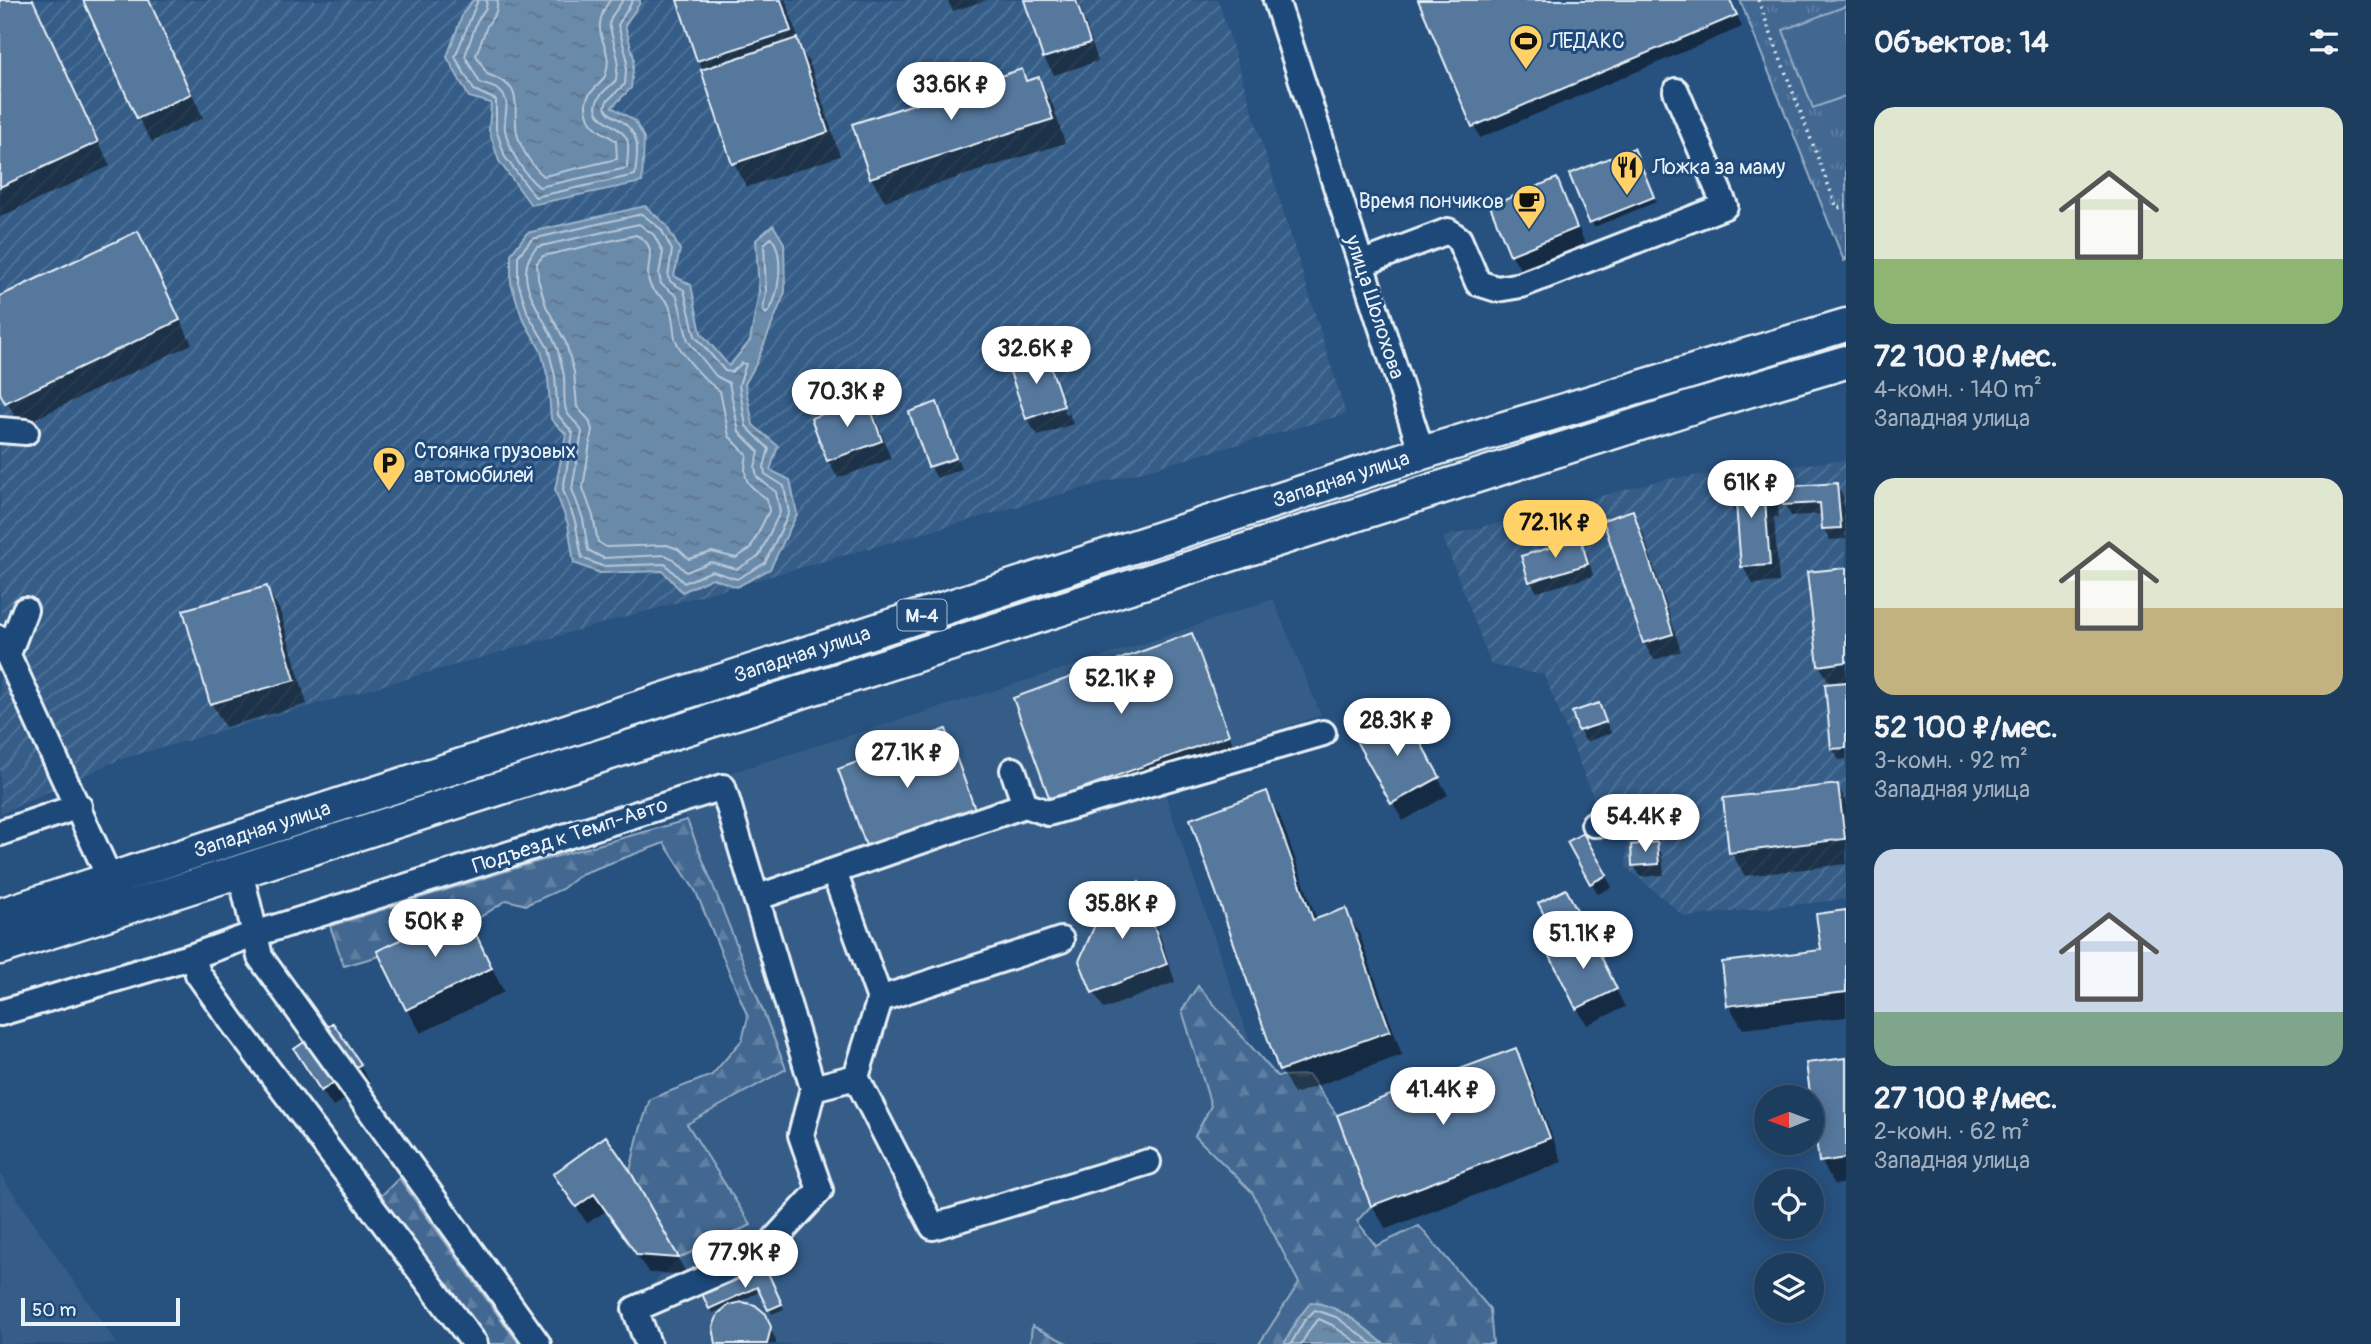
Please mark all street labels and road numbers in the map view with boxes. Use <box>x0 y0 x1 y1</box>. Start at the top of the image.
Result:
street label: улица Шолохова <box>1338 231 1410 382</box>
street label: Западная улица <box>1269 445 1413 514</box>
road number: М-4 <box>898 600 946 630</box>
street label: Западная улица <box>730 620 874 689</box>
street label: Подъезд к Темп-Авто <box>469 791 671 880</box>
street label: Западная улица <box>190 795 334 864</box>

